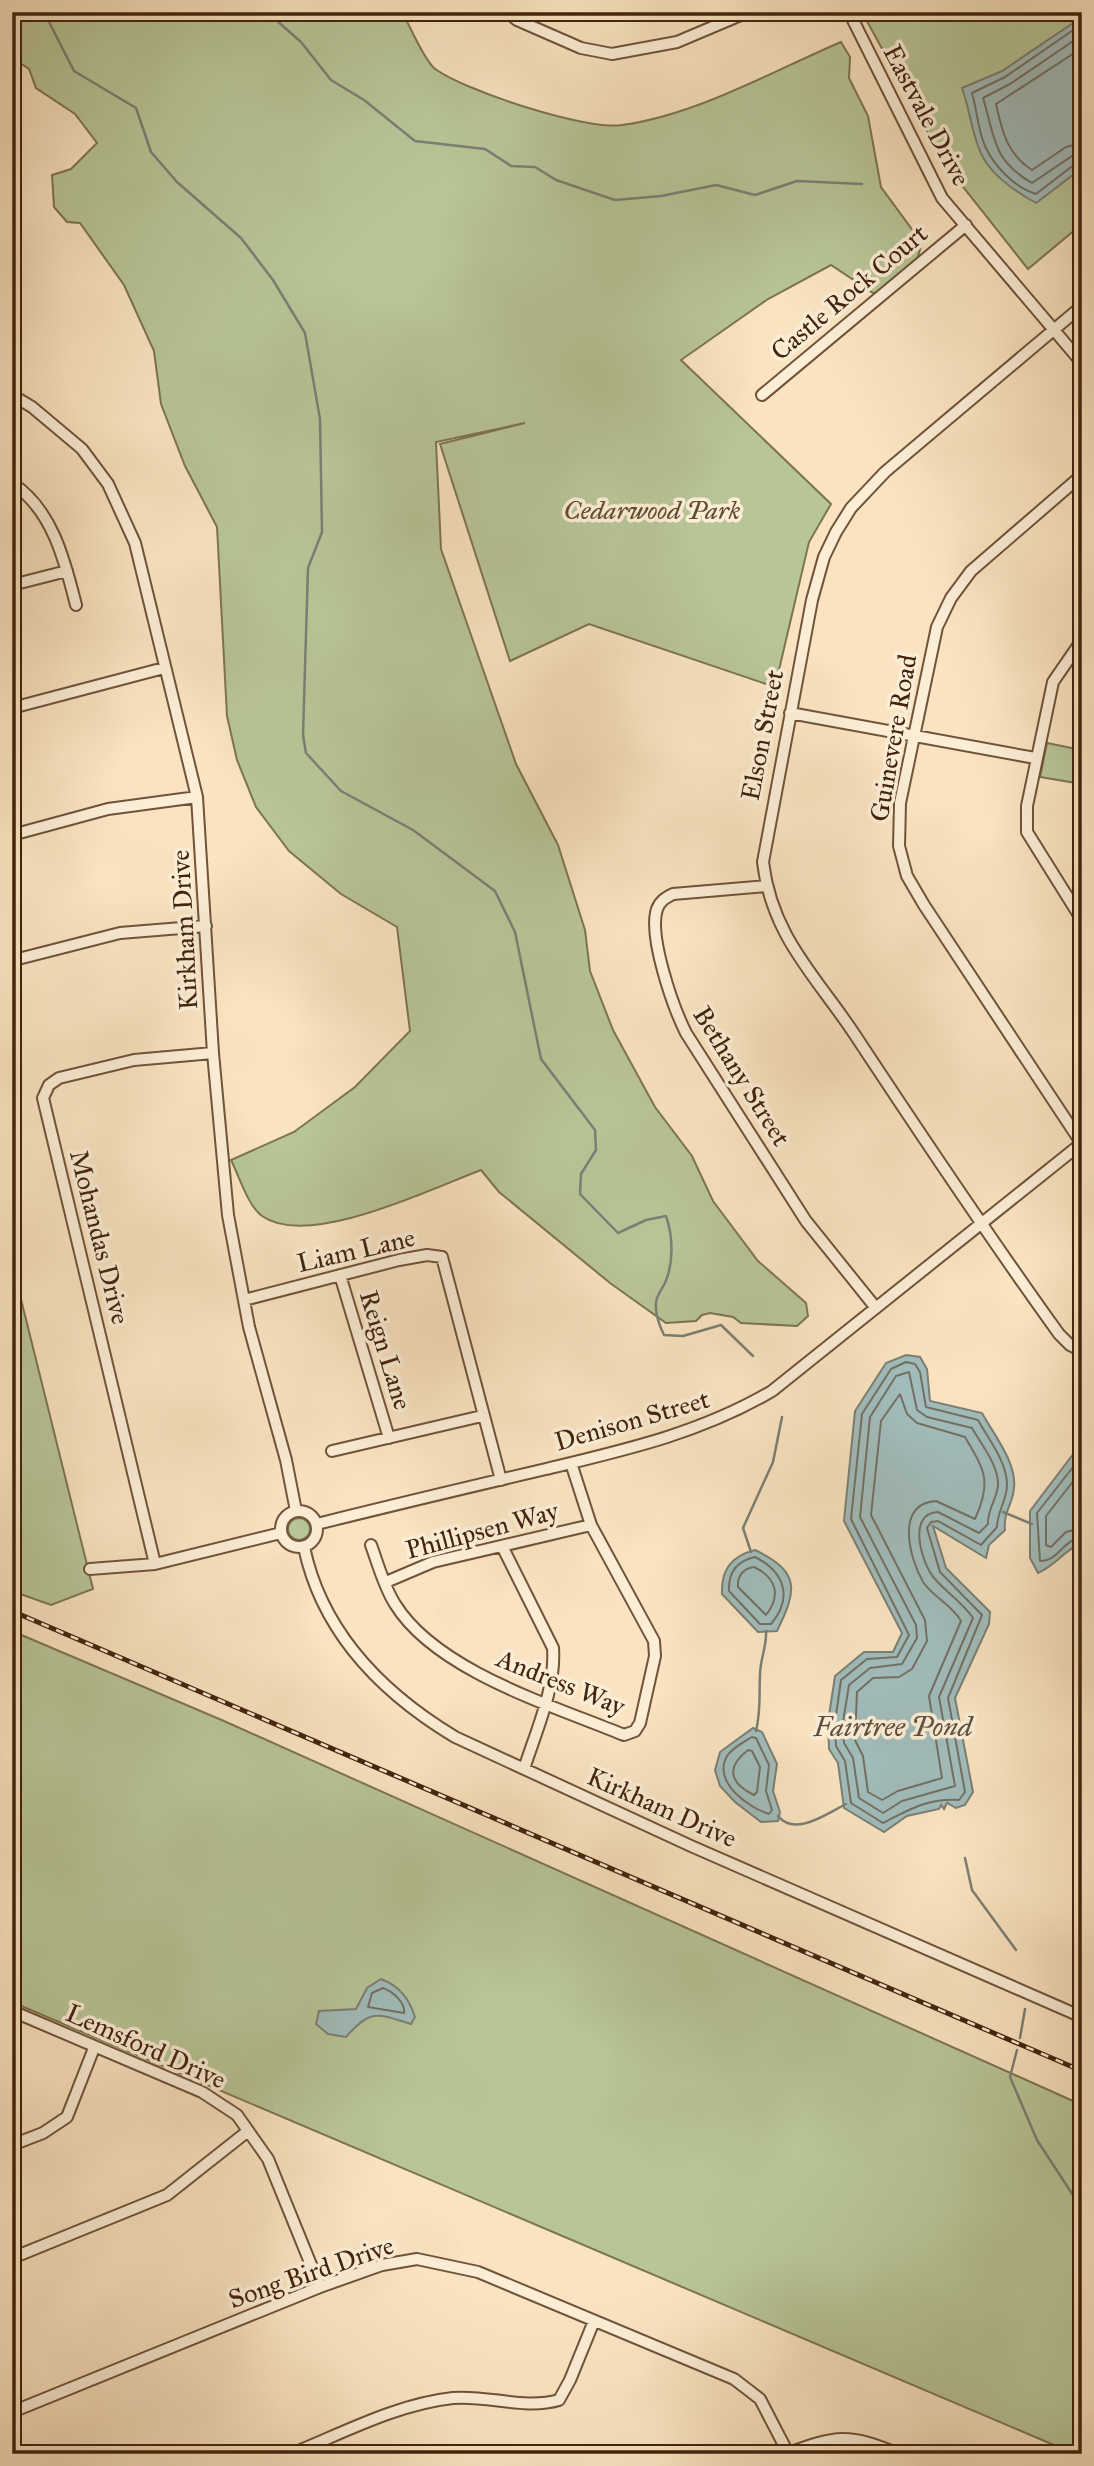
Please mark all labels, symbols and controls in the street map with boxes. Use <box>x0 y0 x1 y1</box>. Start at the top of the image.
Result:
street label: Eastvale Drive <box>876 39 978 191</box>
street label: Castle Rock Court <box>764 217 934 367</box>
park label: Cedarwood Park <box>564 494 741 526</box>
street label: Guinevere Road <box>863 652 923 824</box>
street label: Elson Street <box>734 667 790 803</box>
street label: Kirkham Drive <box>164 849 204 1011</box>
street label: Bethany Street <box>686 1000 798 1152</box>
street label: Mohandas Drive <box>63 1147 137 1328</box>
street label: Liam Lane <box>294 1221 418 1279</box>
street label: Reign Lane <box>353 1287 419 1414</box>
street label: Denison Street <box>551 1383 713 1457</box>
street label: Phillipsen Way <box>402 1494 563 1566</box>
street label: Andress Way <box>491 1641 631 1723</box>
water label: Fairtree Pond <box>813 1709 975 1744</box>
street label: Kirkham Drive <box>582 1760 742 1854</box>
street label: Lemsford Drive <box>61 1996 231 2096</box>
street label: Song Bird Drive <box>224 2229 398 2315</box>

